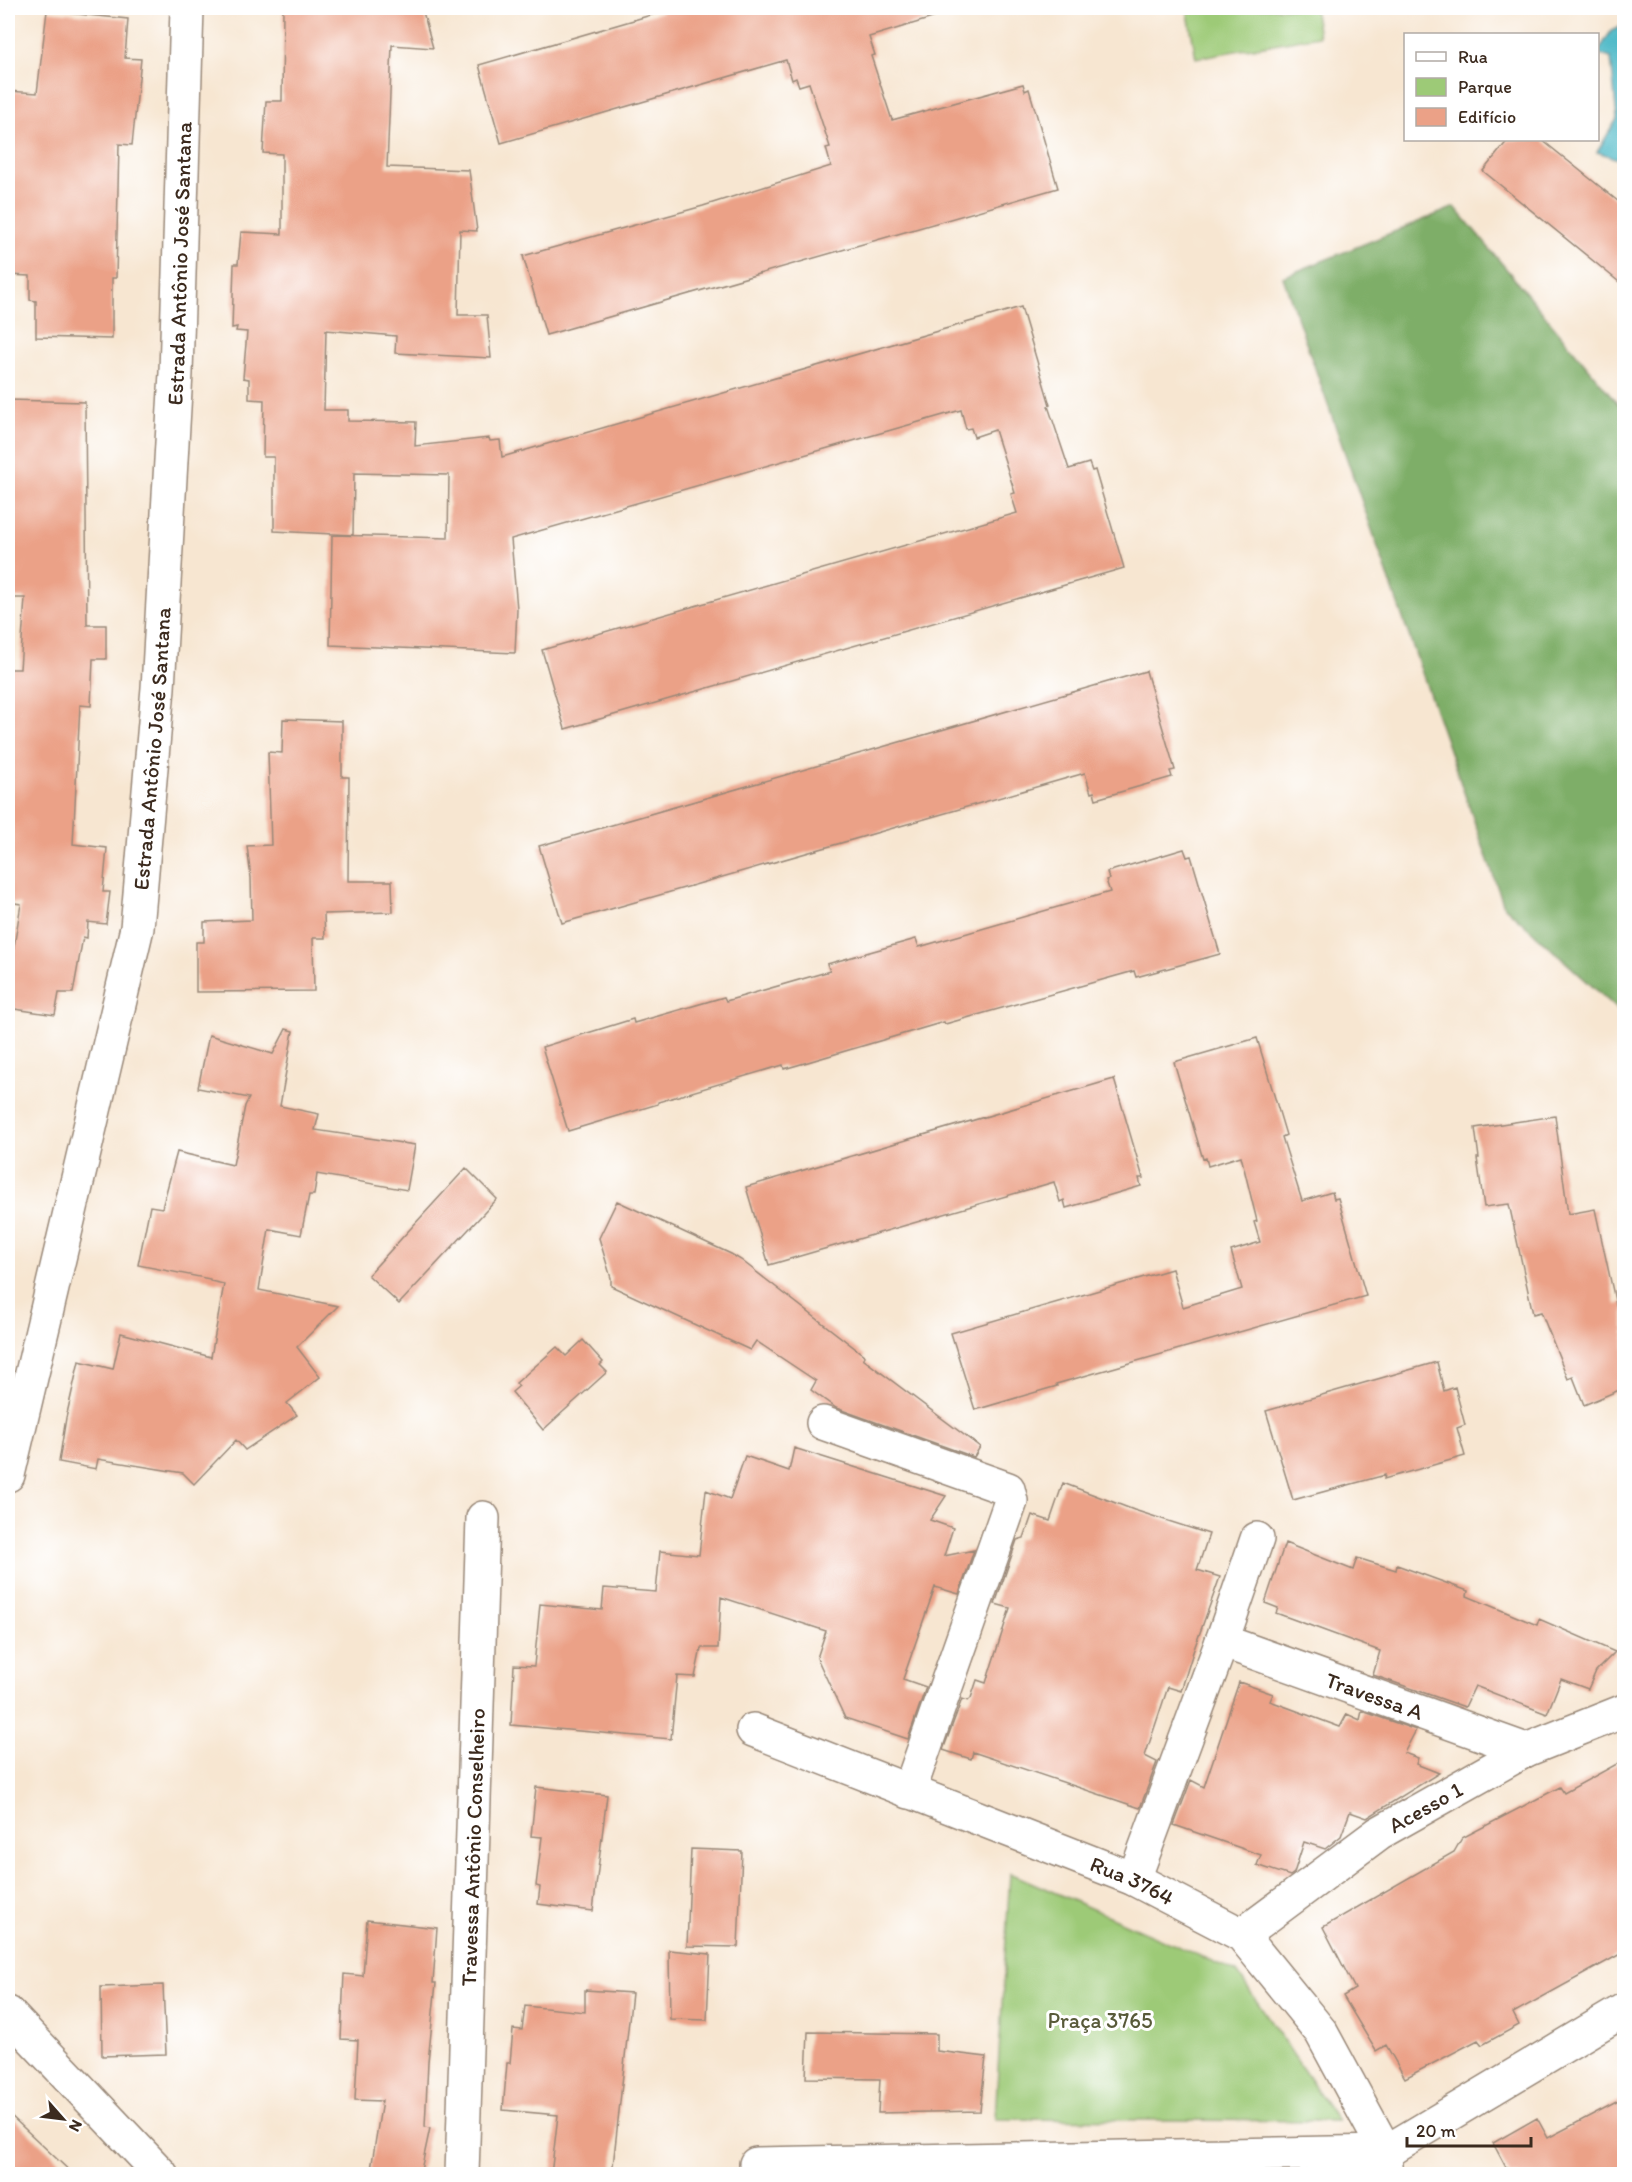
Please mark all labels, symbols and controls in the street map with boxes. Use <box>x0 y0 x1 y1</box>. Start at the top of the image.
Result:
legend <box>1404 33 1599 141</box>
text: Rua <box>1458 46 1488 68</box>
text: Parque <box>1458 76 1512 98</box>
text: Edifício <box>1458 106 1516 128</box>
street label: Estrada Antônio José Santana <box>161 121 198 406</box>
street label: Estrada Antônio José Santana <box>127 606 177 891</box>
street label: Travessa A <box>1322 1666 1427 1726</box>
street label: Travessa Antônio Conselheiro <box>455 1708 491 1987</box>
street label: Acesso 1 <box>1384 1776 1467 1839</box>
street label: Rua 3764 <box>1086 1850 1179 1911</box>
park label: Praça 3765 <box>1048 2007 1152 2034</box>
north arrow <box>33 2089 93 2149</box>
scale bar <box>1407 2110 1532 2148</box>
text: N <box>65 2117 87 2135</box>
text: 20 m <box>1416 2120 1456 2142</box>

